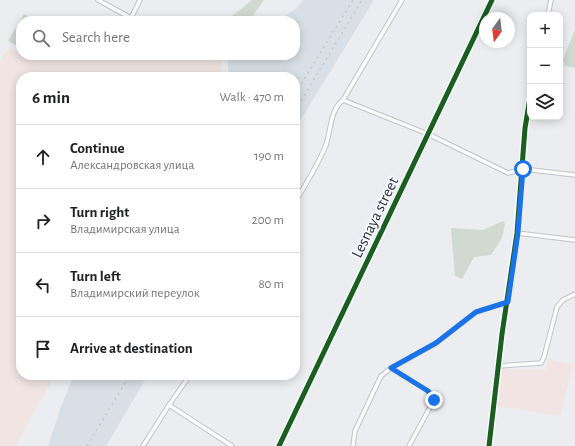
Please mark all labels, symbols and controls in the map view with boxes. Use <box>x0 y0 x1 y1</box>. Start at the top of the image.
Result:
north arrow <box>479 12 515 48</box>
map controls <box>527 12 563 120</box>
button: + <box>527 12 563 48</box>
search box <box>16 16 300 60</box>
icon: search <box>30 27 52 49</box>
text: Search here <box>62 30 130 45</box>
button: − <box>527 48 563 84</box>
button: layers <box>527 84 563 120</box>
text: 6 min <box>32 89 70 106</box>
text: Walk · 470 m <box>220 91 284 104</box>
text: Continue <box>70 141 125 156</box>
icon: ahead <box>32 146 54 168</box>
text: 190 m <box>254 150 284 163</box>
text: Александровская улица <box>70 159 195 172</box>
route start <box>514 160 532 178</box>
street label: Lesnaya street <box>348 174 402 261</box>
text: Turn right <box>70 205 129 220</box>
icon: right <box>32 210 54 232</box>
text: 200 m <box>252 214 284 227</box>
text: Владимирская улица <box>70 223 180 236</box>
text: Turn left <box>70 269 121 284</box>
icon: left <box>32 274 54 296</box>
text: 80 m <box>258 278 284 291</box>
text: Владимирский переулок <box>70 287 200 300</box>
icon: arrive <box>32 338 54 360</box>
text: Arrive at destination <box>70 341 193 356</box>
route end <box>425 391 443 409</box>

